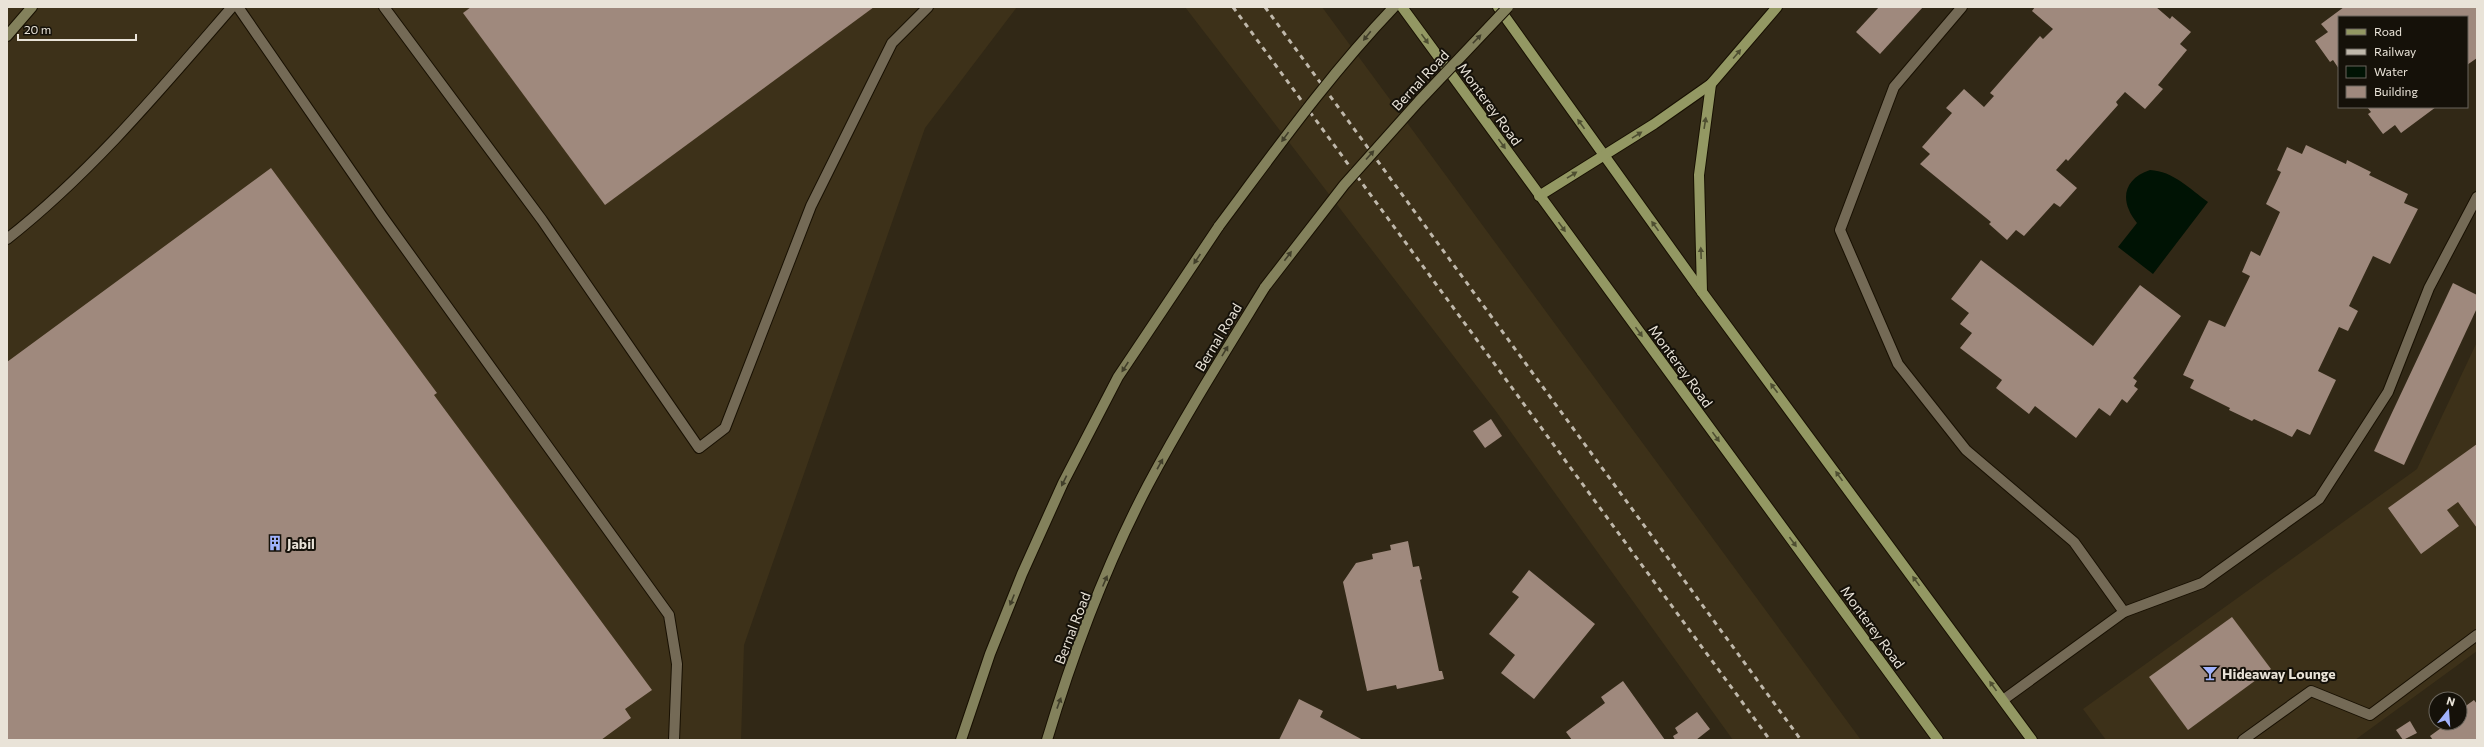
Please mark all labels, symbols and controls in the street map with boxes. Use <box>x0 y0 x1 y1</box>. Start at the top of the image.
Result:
scale bar <box>18 16 136 42</box>
legend <box>2338 16 2468 108</box>
text: 20 m <box>24 22 51 36</box>
text: Road <box>2374 24 2402 38</box>
one-way arrow <box>1363 30 1372 41</box>
one-way arrow <box>1421 33 1429 44</box>
one-way arrow <box>1472 34 1482 44</box>
text: Railway <box>2374 44 2416 58</box>
street label: Bernal Road <box>1388 46 1452 114</box>
one-way arrow <box>1732 49 1741 60</box>
street label: Monterey Road <box>1454 59 1526 149</box>
text: Water <box>2374 64 2408 78</box>
text: Building <box>2374 84 2418 98</box>
one-way arrow <box>1702 117 1708 130</box>
one-way arrow <box>1577 118 1586 129</box>
one-way arrow <box>1281 131 1289 142</box>
one-way arrow <box>1631 131 1643 138</box>
one-way arrow <box>1498 138 1506 149</box>
one-way arrow <box>1365 151 1374 160</box>
one-way arrow <box>1566 172 1578 179</box>
one-way arrow <box>1651 221 1659 232</box>
one-way arrow <box>1558 222 1566 232</box>
one-way arrow <box>1698 246 1704 259</box>
one-way arrow <box>1284 251 1292 262</box>
one-way arrow <box>1193 253 1201 264</box>
street label: Bernal Road <box>1191 300 1245 374</box>
street label: Monterey Road <box>1645 321 1717 411</box>
one-way arrow <box>1635 327 1643 337</box>
one-way arrow <box>1222 345 1229 357</box>
one-way arrow <box>1121 361 1129 372</box>
one-way arrow <box>1770 383 1778 393</box>
one-way arrow <box>1712 432 1720 442</box>
one-way arrow <box>1157 458 1163 470</box>
one-way arrow <box>1835 471 1843 482</box>
one-way arrow <box>1061 476 1067 487</box>
building icon: Jabil <box>266 534 284 552</box>
place label: Jabil <box>287 535 315 552</box>
one-way arrow <box>1789 536 1797 547</box>
one-way arrow <box>1102 576 1108 587</box>
one-way arrow <box>1912 576 1920 586</box>
street label: Monterey Road <box>1837 582 1909 672</box>
street label: Bernal Road <box>1050 589 1094 667</box>
one-way arrow <box>1008 595 1014 607</box>
bar icon: Hideaway Lounge <box>2201 664 2219 682</box>
place label: Hideaway Lounge <box>2222 665 2336 682</box>
one-way arrow <box>1989 680 1997 691</box>
north arrow <box>2428 691 2468 731</box>
text: N <box>2445 694 2457 708</box>
one-way arrow <box>1056 696 1062 708</box>

